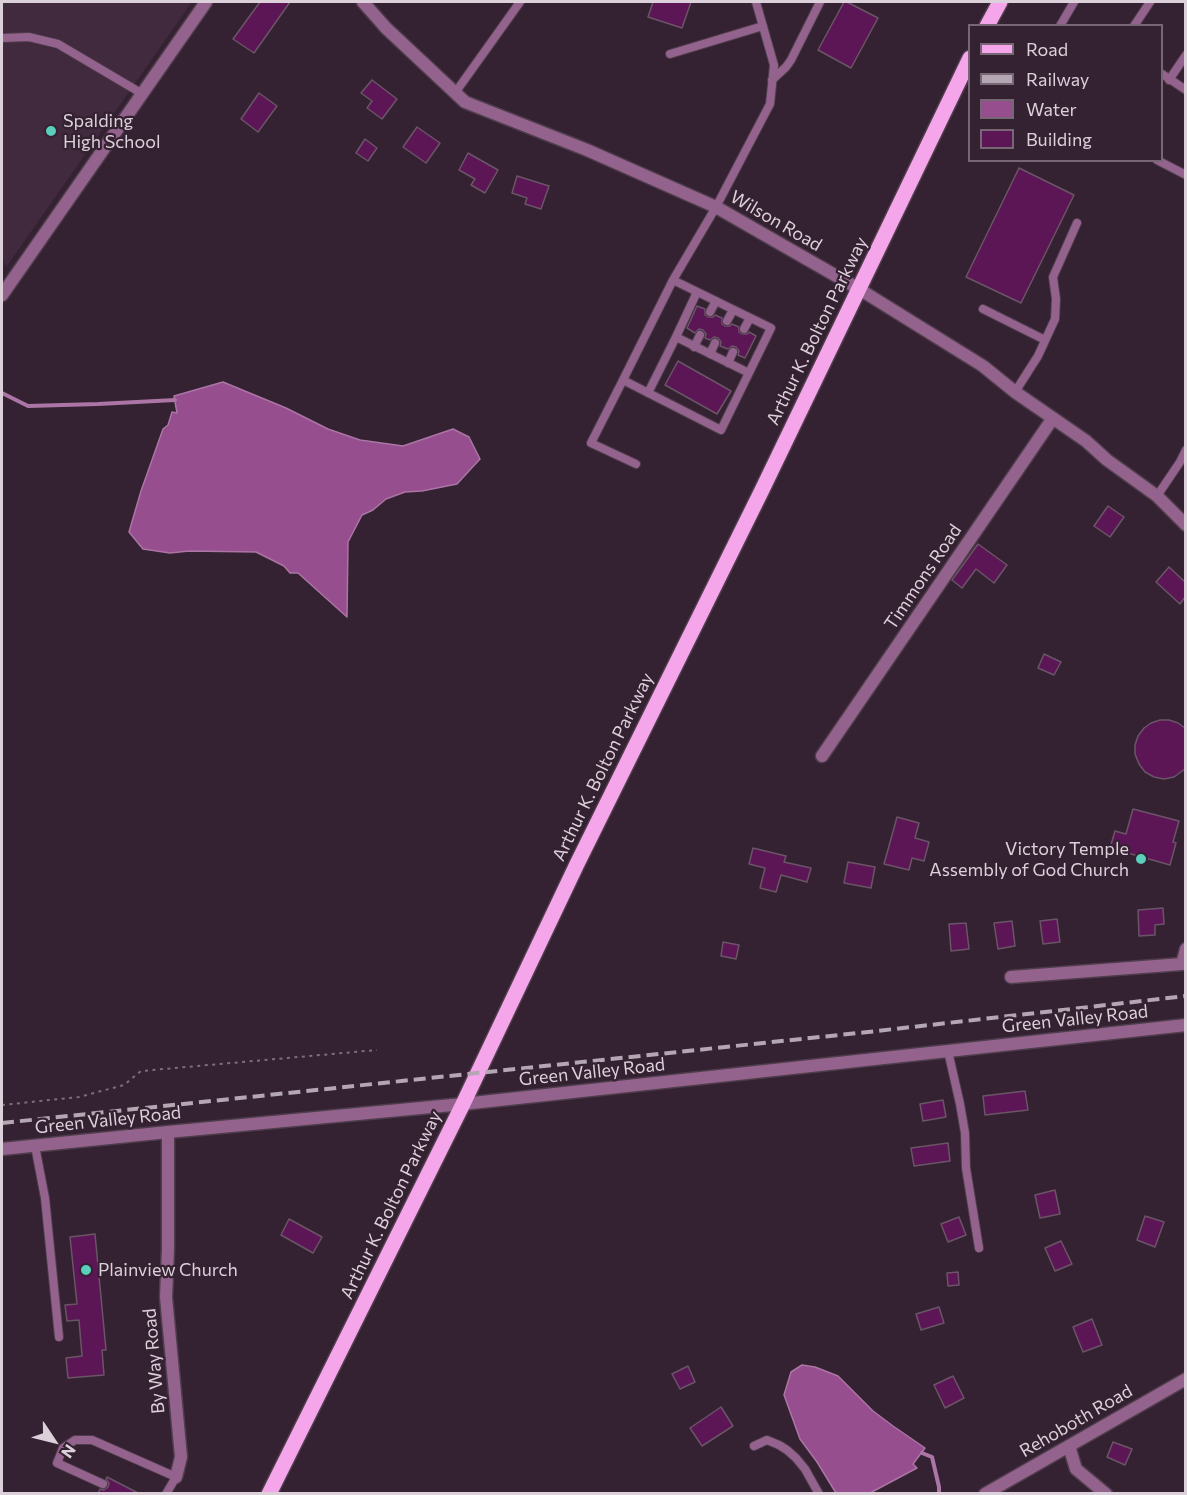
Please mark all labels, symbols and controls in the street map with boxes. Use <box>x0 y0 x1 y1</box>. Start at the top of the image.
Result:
legend <box>968 24 1163 162</box>
text: Road <box>1026 38 1068 60</box>
text: Railway <box>1026 68 1089 90</box>
text: Water <box>1026 98 1077 120</box>
place label: Spalding High School <box>63 110 160 152</box>
marker: Spalding High School <box>44 124 58 138</box>
text: Building <box>1026 128 1092 150</box>
street label: Wilson Road <box>726 186 826 256</box>
street label: Arthur K. Bolton Parkway <box>762 233 872 429</box>
street label: Timmons Road <box>880 520 966 634</box>
street label: Arthur K. Bolton Parkway <box>548 669 658 865</box>
place label: Victory Temple Assembly of God Church <box>929 838 1129 880</box>
marker: Victory Temple Assembly of God Church <box>1134 852 1148 866</box>
street label: Green Valley Road <box>1001 1001 1149 1037</box>
street label: Green Valley Road <box>518 1054 666 1090</box>
street label: Green Valley Road <box>34 1102 182 1138</box>
street label: Arthur K. Bolton Parkway <box>336 1107 446 1303</box>
place label: Plainview Church <box>98 1259 238 1281</box>
marker: Plainview Church <box>79 1263 93 1277</box>
street label: By Way Road <box>139 1307 169 1415</box>
street label: Rehoboth Road <box>1016 1380 1136 1462</box>
north arrow <box>24 1411 84 1471</box>
text: N <box>58 1441 80 1462</box>

